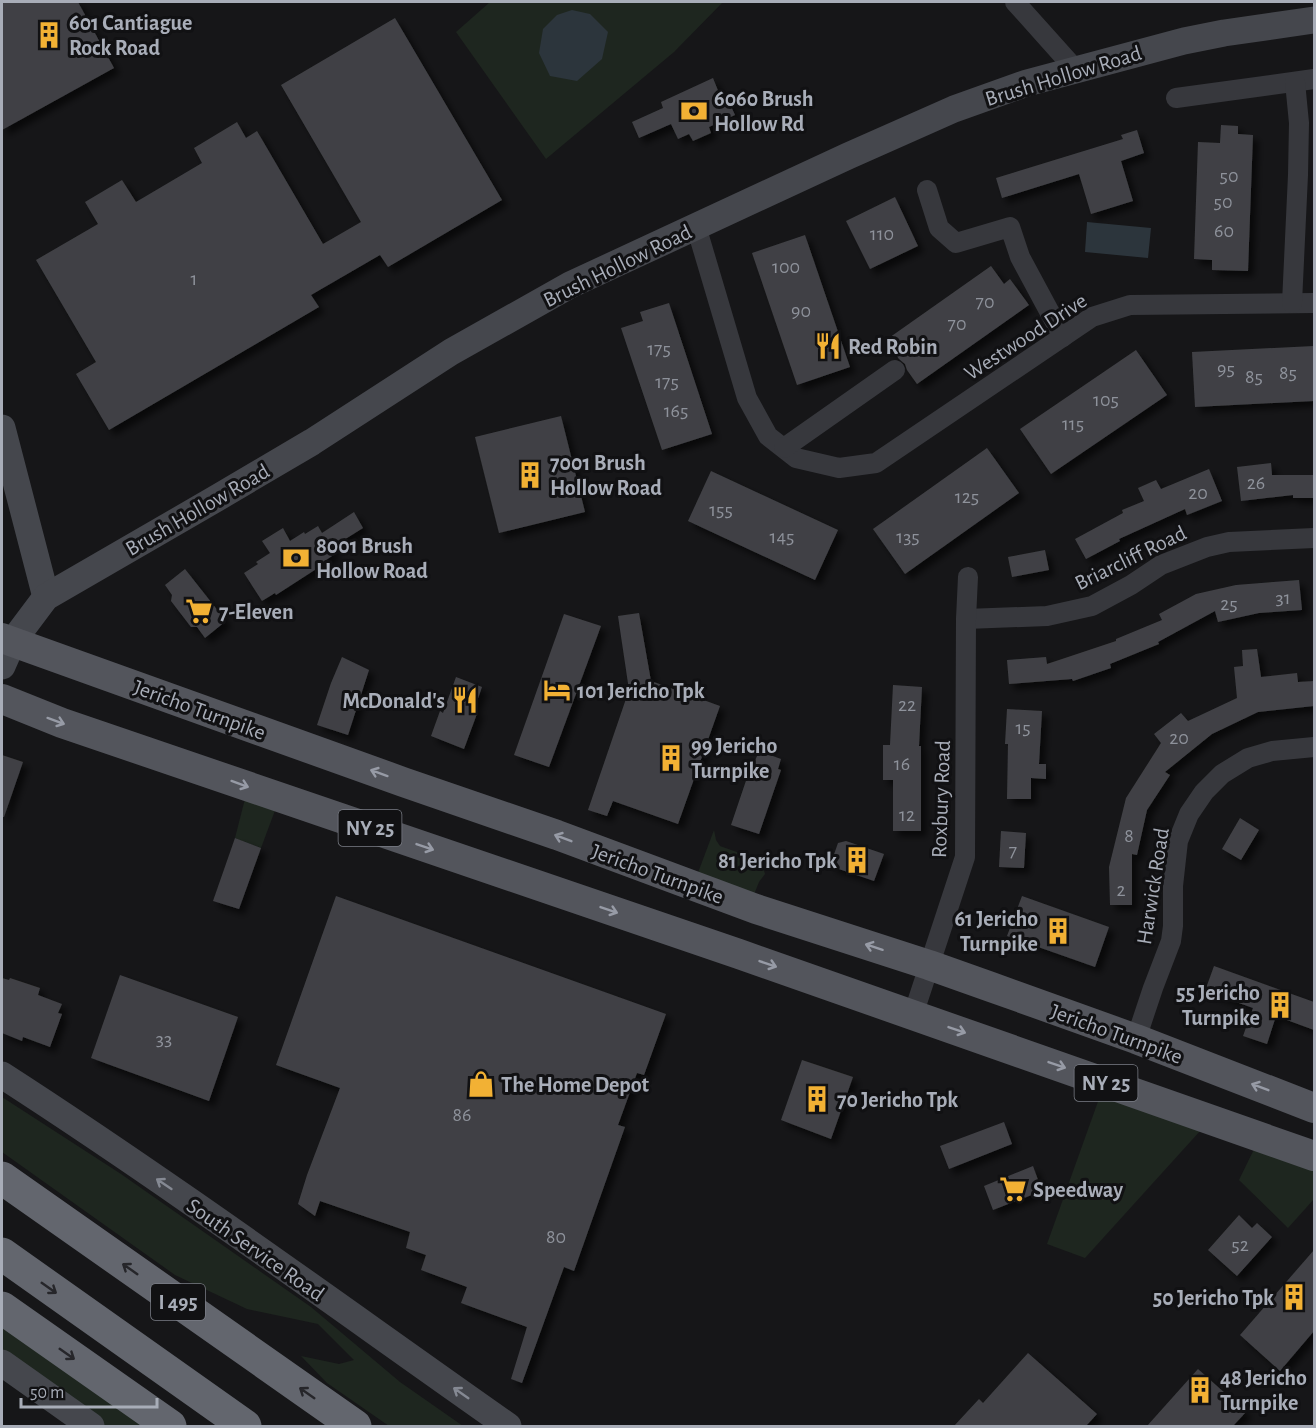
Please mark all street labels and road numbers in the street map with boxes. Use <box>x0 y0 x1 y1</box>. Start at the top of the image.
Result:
street label: Brush Hollow Road <box>983 42 1144 110</box>
street label: Brush Hollow Road <box>540 220 695 311</box>
street label: Westwood Drive <box>960 289 1091 384</box>
street label: Brush Hollow Road <box>122 460 273 560</box>
street label: Briarcliff Road <box>1071 521 1190 594</box>
street label: Jericho Turnpike <box>131 676 268 744</box>
street label: Roxbury Road <box>928 740 954 858</box>
road number: NY 25 <box>338 810 401 846</box>
street label: Harwick Road <box>1133 826 1173 946</box>
street label: Jericho Turnpike <box>589 840 726 908</box>
street label: Jericho Turnpike <box>1048 1000 1185 1068</box>
road number: NY 25 <box>1074 1065 1138 1101</box>
street label: South Service Road <box>183 1194 328 1305</box>
road number: I 495 <box>151 1284 205 1320</box>

